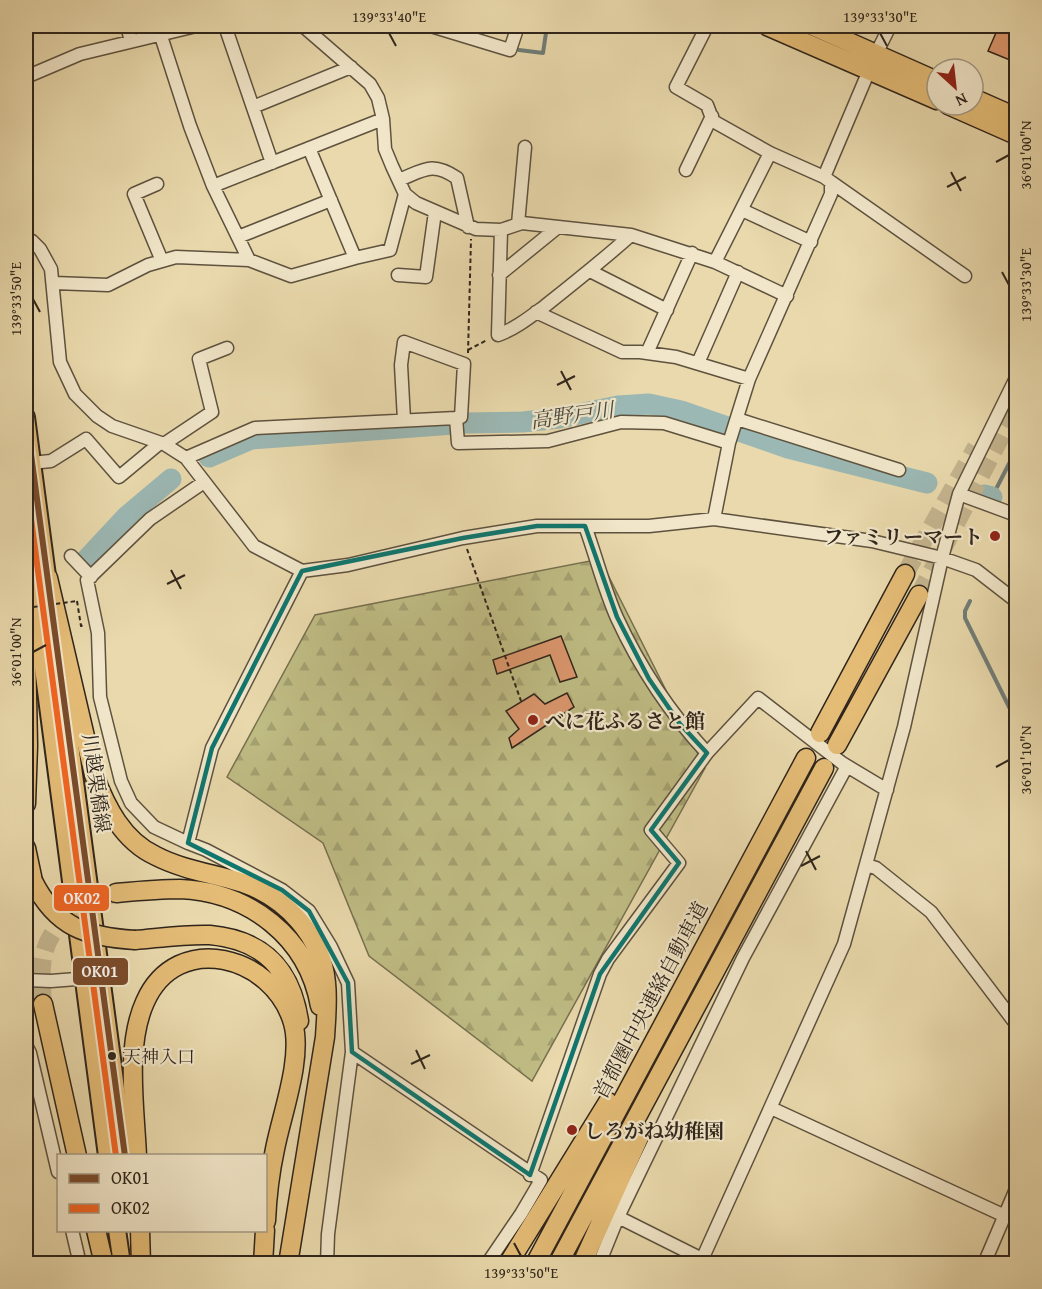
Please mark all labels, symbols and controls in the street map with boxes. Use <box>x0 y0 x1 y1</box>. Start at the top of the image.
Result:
text: 139°33'40"E <box>352 6 426 27</box>
text: 139°33'30"E <box>843 6 917 27</box>
north arrow <box>925 57 985 117</box>
text: N <box>951 87 972 114</box>
text: 36°01'00"N <box>1015 120 1036 189</box>
text: 139°33'30"E <box>1015 248 1036 322</box>
text: 139°33'50"E <box>5 262 26 336</box>
water label: 高野戸川 <box>528 394 618 436</box>
place label: ファミリーマート <box>823 522 983 551</box>
marker: ファミリーマート <box>988 529 1002 543</box>
text: 36°01'00"N <box>5 617 26 686</box>
place label: べに花ふるさと館 <box>545 706 705 735</box>
marker: べに花ふるさと館 <box>526 713 540 727</box>
text: 36°01'10"N <box>1015 725 1036 794</box>
street label: 川越栗橋線 <box>76 731 118 835</box>
line badge: OK02 <box>53 884 110 912</box>
text: OK02 <box>64 886 100 910</box>
street label: 首都圏中央連絡自動車道 <box>586 896 714 1104</box>
line badge: OK01 <box>72 957 129 986</box>
text: OK01 <box>82 959 118 983</box>
place label: 天神入口 <box>123 1043 195 1070</box>
marker: 天神入口 <box>106 1050 118 1062</box>
place label: しろがね幼稚園 <box>584 1116 724 1145</box>
marker: しろがね幼稚園 <box>565 1123 579 1137</box>
legend <box>57 1154 267 1232</box>
text: OK01 <box>111 1164 150 1191</box>
text: OK02 <box>111 1194 150 1221</box>
text: 139°33'50"E <box>484 1262 558 1283</box>

